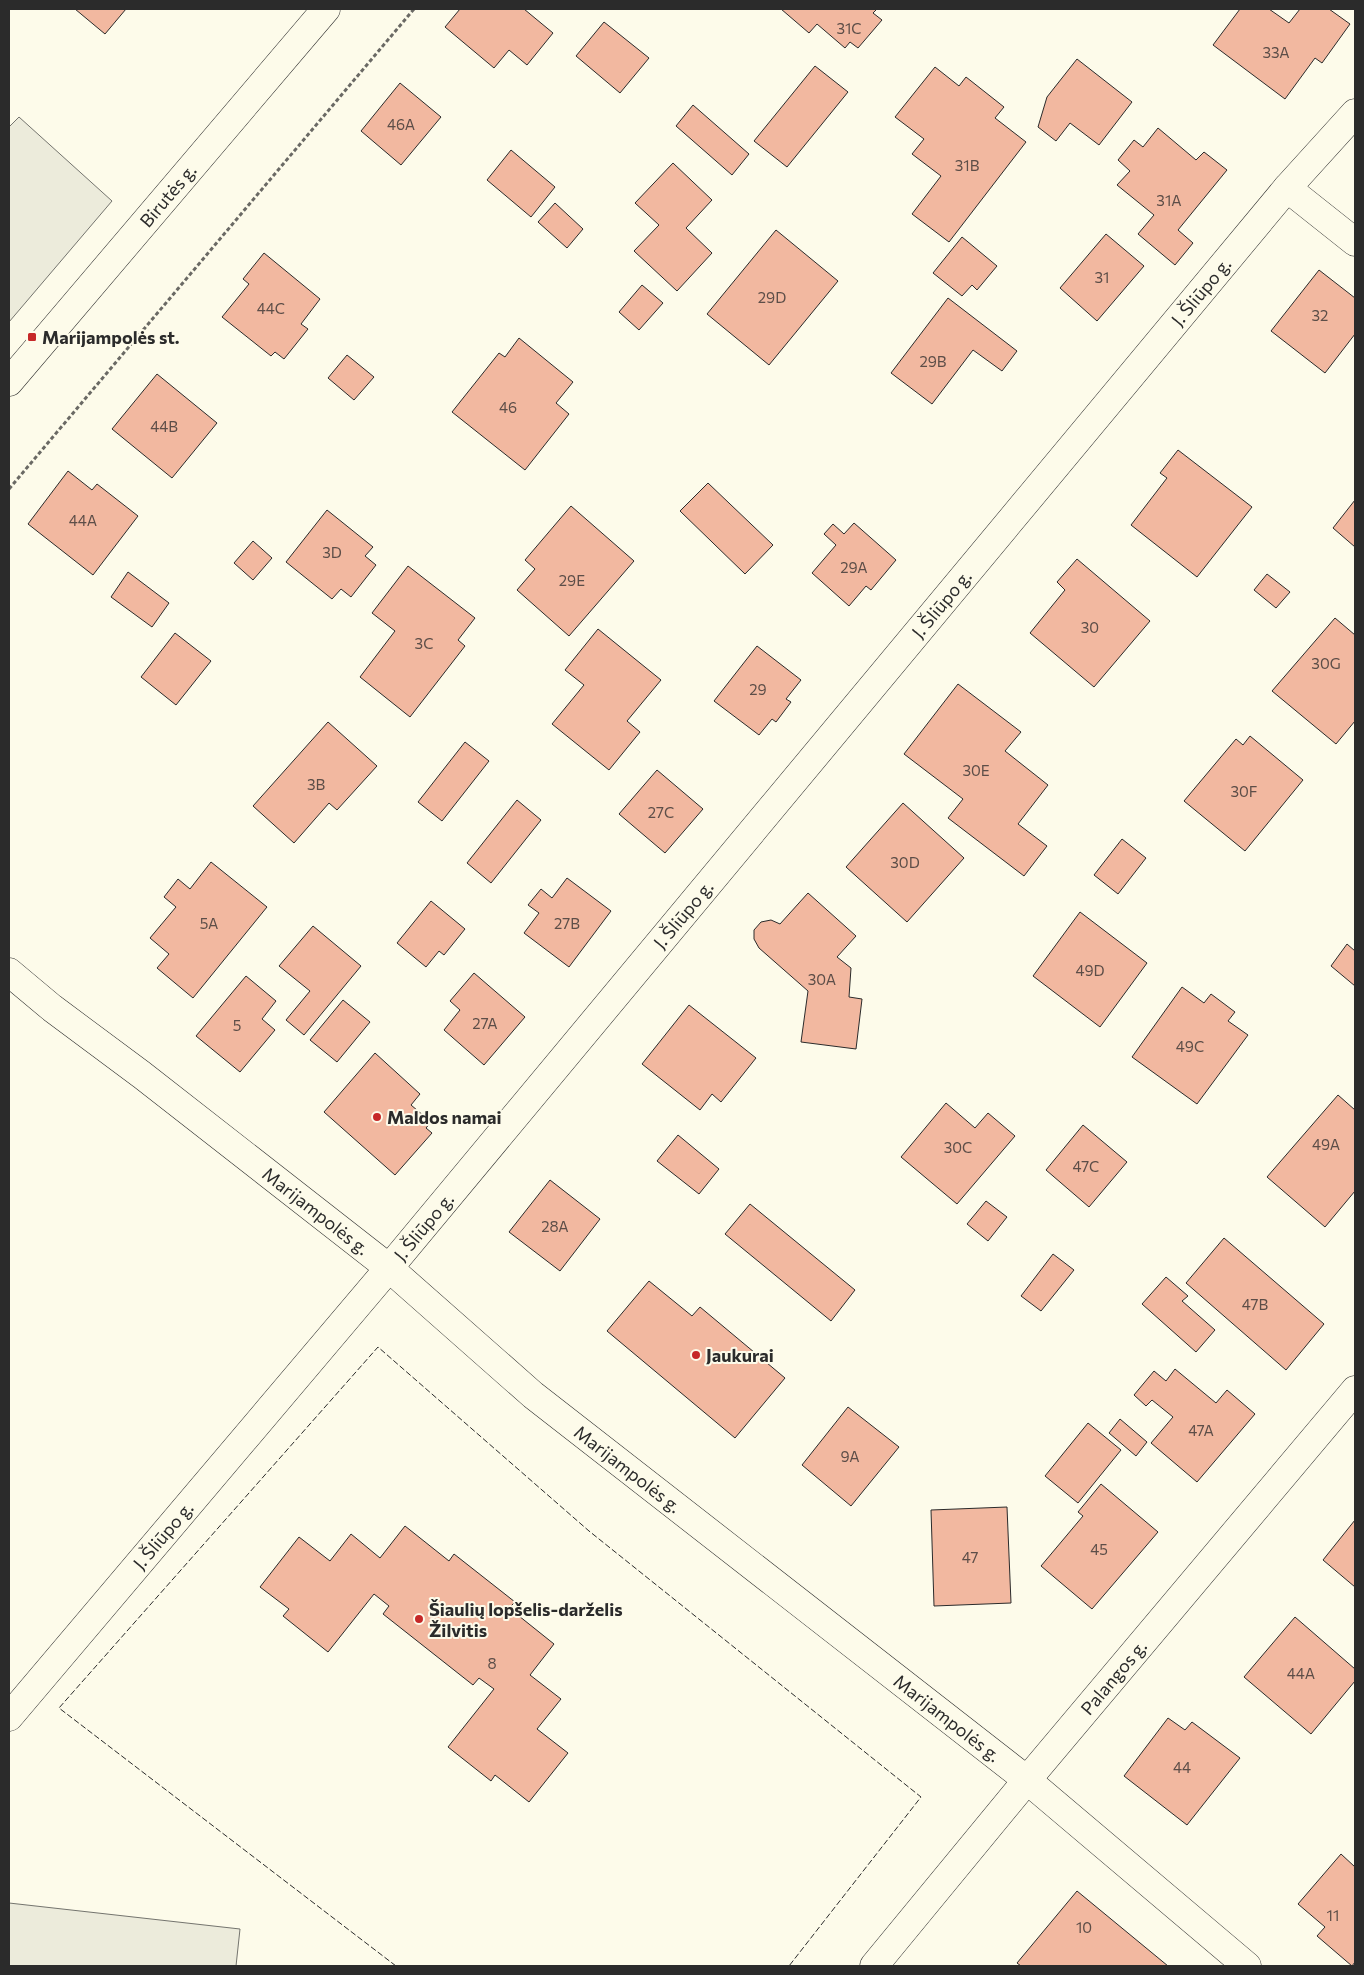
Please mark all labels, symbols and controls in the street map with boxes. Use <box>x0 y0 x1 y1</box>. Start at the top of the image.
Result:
house number: 31C <box>836 19 862 37</box>
house number: 33A <box>1262 43 1290 61</box>
house number: 46A <box>387 115 415 133</box>
house number: 31B <box>955 156 980 174</box>
street label: Birutės g. <box>135 159 201 231</box>
house number: 31A <box>1156 191 1182 209</box>
street label: J. Šliūpo g. <box>1166 253 1235 330</box>
house number: 31 <box>1095 268 1109 286</box>
house number: 29D <box>758 288 786 306</box>
house number: 44C <box>257 299 285 317</box>
house number: 32 <box>1312 306 1328 324</box>
place label: Marijampolės st. <box>42 326 180 348</box>
marker: Marijampolės st. <box>26 331 38 343</box>
house number: 29B <box>919 352 947 370</box>
house number: 46 <box>499 398 517 416</box>
house number: 44B <box>150 417 178 435</box>
house number: 44A <box>69 511 97 529</box>
house number: 3D <box>322 543 342 561</box>
house number: 29A <box>840 558 868 576</box>
street label: J. Šliūpo g. <box>907 565 976 642</box>
house number: 29E <box>559 571 585 589</box>
house number: 30 <box>1081 618 1099 636</box>
house number: 3C <box>415 634 433 652</box>
house number: 30G <box>1311 654 1341 672</box>
house number: 29 <box>749 680 767 698</box>
house number: 30E <box>962 761 990 779</box>
house number: 3B <box>307 775 325 793</box>
house number: 30F <box>1231 782 1257 800</box>
house number: 27C <box>648 803 674 821</box>
house number: 30D <box>890 853 920 871</box>
street label: J. Šliūpo g. <box>648 876 718 953</box>
house number: 5A <box>200 914 218 932</box>
house number: 27B <box>554 914 580 932</box>
house number: 49D <box>1075 961 1105 979</box>
house number: 30A <box>808 970 836 988</box>
house number: 27A <box>472 1014 498 1032</box>
house number: 5 <box>233 1016 241 1034</box>
house number: 49C <box>1176 1037 1204 1055</box>
place label: Maldos namai <box>387 1106 502 1128</box>
marker: Maldos namai <box>371 1111 383 1123</box>
house number: 49A <box>1312 1135 1340 1153</box>
house number: 30C <box>944 1138 972 1156</box>
house number: 47C <box>1073 1157 1099 1175</box>
street label: Marijampolės g. <box>258 1162 374 1259</box>
street label: J. Šliūpo g. <box>389 1188 458 1265</box>
house number: 28A <box>541 1217 569 1235</box>
house number: 47B <box>1242 1295 1268 1313</box>
place label: Jaukurai <box>706 1344 774 1366</box>
marker: Jaukurai <box>690 1349 702 1361</box>
street label: Marijampolės g. <box>570 1421 686 1517</box>
house number: 47A <box>1188 1421 1214 1439</box>
house number: 9A <box>840 1447 860 1465</box>
street label: J. Šliūpo g. <box>128 1497 198 1574</box>
house number: 45 <box>1090 1540 1108 1558</box>
house number: 47 <box>962 1548 978 1566</box>
place label: Šiaulių lopšelis-darželis Žilvitis <box>429 1598 623 1641</box>
marker: Šiaulių lopšelis-darželis Žilvitis <box>413 1613 425 1625</box>
street label: Palangos g. <box>1076 1635 1151 1719</box>
house number: 8 <box>487 1654 497 1672</box>
house number: 44A <box>1287 1664 1315 1682</box>
street label: Marijampolės g. <box>890 1669 1005 1766</box>
house number: 44 <box>1173 1758 1191 1776</box>
house number: 11 <box>1327 1906 1339 1924</box>
house number: 10 <box>1076 1918 1092 1936</box>

